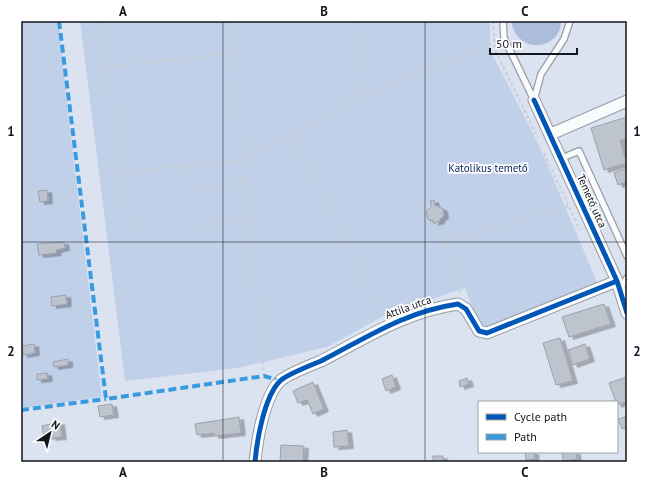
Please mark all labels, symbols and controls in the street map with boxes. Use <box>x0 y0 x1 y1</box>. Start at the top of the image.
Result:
text: A <box>119 3 127 20</box>
text: B <box>320 3 328 20</box>
text: C <box>521 3 529 20</box>
scale bar <box>490 30 577 56</box>
text: 50 m <box>496 36 522 51</box>
text: 1 <box>7 123 15 140</box>
text: 1 <box>633 123 641 140</box>
park label: Katolikus temető <box>448 161 528 175</box>
street label: Temető utca <box>574 172 610 230</box>
street label: Attila utca <box>383 292 433 322</box>
text: 2 <box>7 343 15 360</box>
text: 2 <box>633 343 641 360</box>
legend <box>478 401 618 453</box>
text: Cycle path <box>514 409 567 424</box>
north arrow <box>30 413 70 453</box>
text: N <box>49 417 63 433</box>
text: Path <box>514 429 537 444</box>
text: A <box>119 464 127 481</box>
text: B <box>320 464 328 481</box>
text: C <box>521 464 529 481</box>

